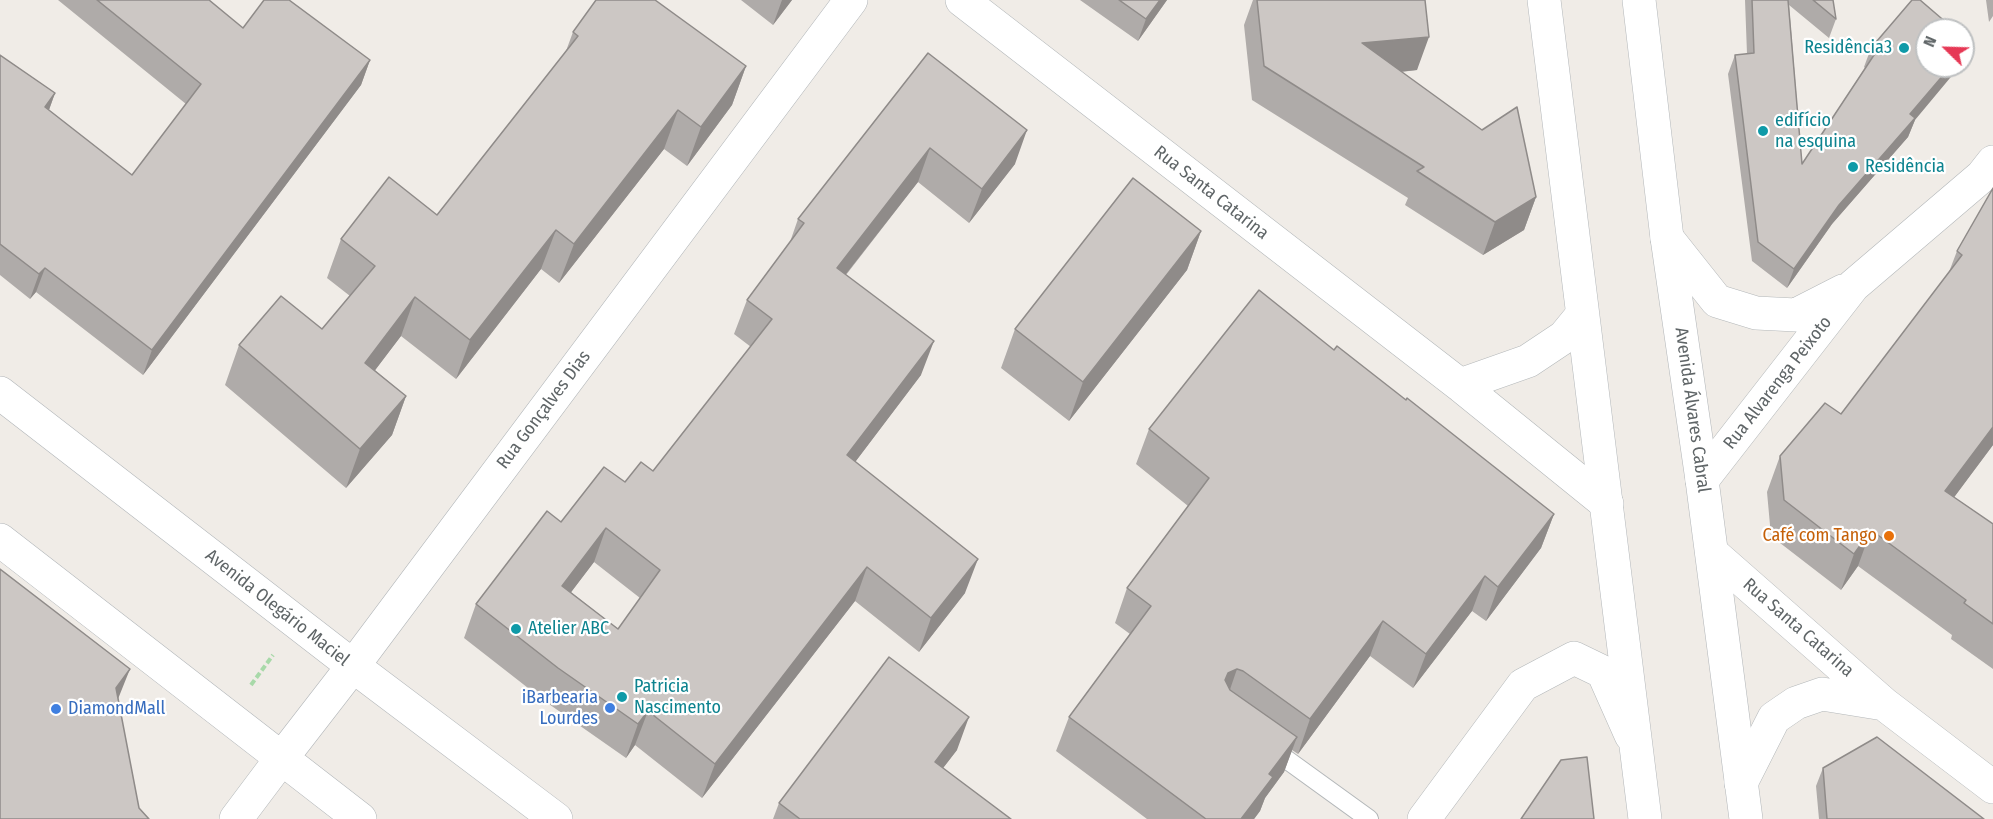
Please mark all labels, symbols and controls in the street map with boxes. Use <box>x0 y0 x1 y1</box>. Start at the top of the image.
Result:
north arrow <box>1915 18 1975 78</box>
text: N <box>1919 33 1940 50</box>
place label: Residência3 <box>1804 37 1892 59</box>
marker: Residência3 <box>1897 41 1911 55</box>
place label: edifício na esquina <box>1775 110 1856 152</box>
marker: edifício na esquina <box>1756 124 1770 138</box>
street label: Rua Santa Catarina <box>1149 141 1273 245</box>
place label: Residência <box>1865 156 1945 178</box>
marker: Residência <box>1846 160 1860 174</box>
street label: Rua Alvarenga Peixoto <box>1719 312 1837 454</box>
street label: Avenida Álvares Cabral <box>1670 326 1714 494</box>
street label: Rua Gonçalves Dias <box>493 347 595 473</box>
place label: Café com Tango <box>1762 525 1877 547</box>
marker: Café com Tango <box>1882 529 1896 543</box>
street label: Avenida Olegário Maciel <box>201 545 353 671</box>
street label: Rua Santa Catarina <box>1738 574 1858 682</box>
place label: Atelier ABC <box>528 618 609 640</box>
marker: Atelier ABC <box>509 622 523 636</box>
place label: Patricia Nascimento <box>634 676 721 718</box>
place label: iBarbearia Lourdes <box>522 687 598 730</box>
marker: Patricia Nascimento <box>615 690 629 704</box>
place label: DiamondMall <box>68 698 165 720</box>
marker: iBarbearia Lourdes <box>603 701 617 715</box>
marker: DiamondMall <box>49 702 63 716</box>

